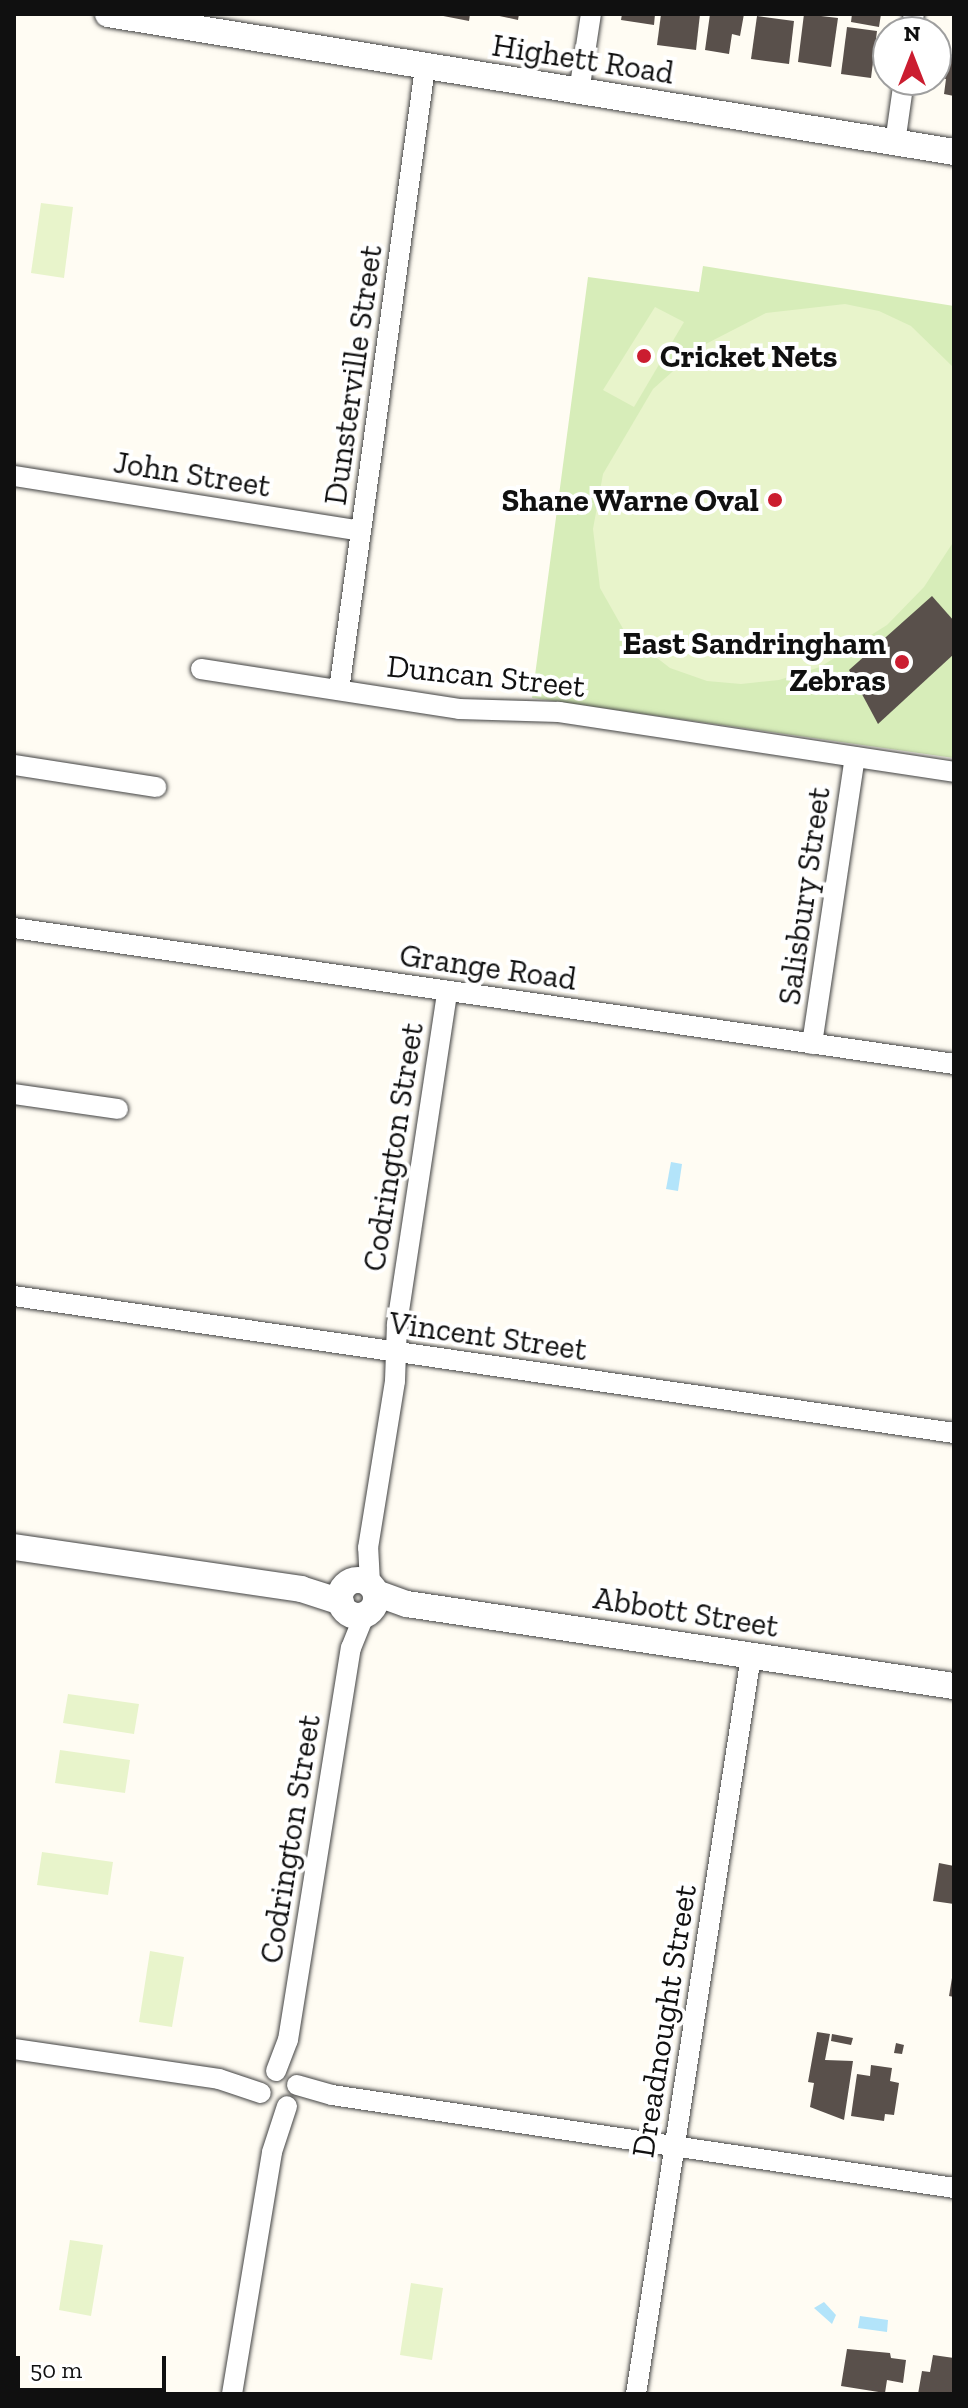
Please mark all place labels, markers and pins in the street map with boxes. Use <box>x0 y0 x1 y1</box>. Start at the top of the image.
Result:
place label: Cricket Nets <box>660 337 837 375</box>
marker: Cricket Nets <box>635 347 653 365</box>
place label: Shane Warne Oval <box>501 481 759 519</box>
marker: Shane Warne Oval <box>766 491 784 509</box>
place label: East Sandringham Zebras <box>623 625 886 700</box>
marker: East Sandringham Zebras <box>893 653 911 671</box>

